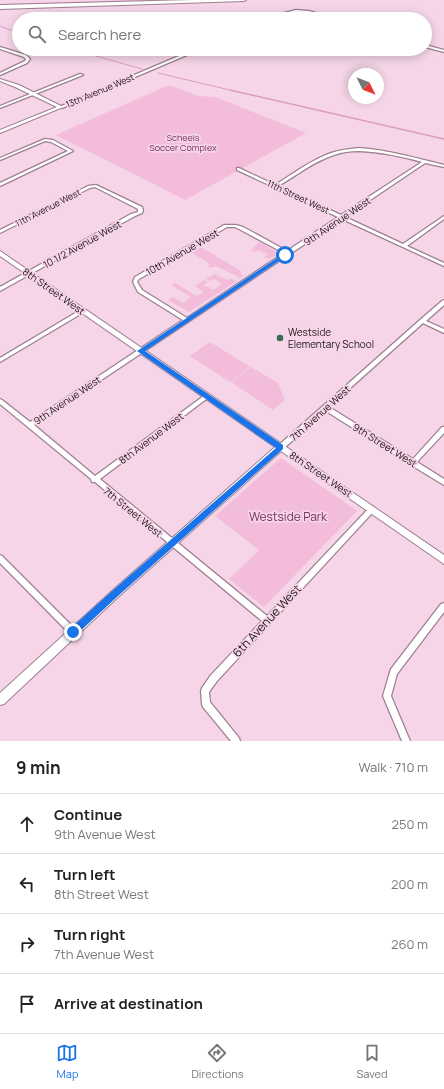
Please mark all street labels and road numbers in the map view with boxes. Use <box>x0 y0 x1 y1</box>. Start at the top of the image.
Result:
street label: 13th Avenue West <box>64 70 136 111</box>
street label: 11th Street West <box>265 176 332 217</box>
street label: 11th Avenue West <box>13 185 83 230</box>
street label: 9th Avenue West <box>301 193 373 249</box>
street label: 10 1/2 Avenue West <box>40 217 124 271</box>
street label: 10th Avenue West <box>143 225 221 279</box>
street label: 8th Street West <box>20 264 88 318</box>
street label: 9th Avenue West <box>31 372 103 428</box>
street label: 7th Avenue West <box>287 382 353 444</box>
street label: 8th Avenue West <box>116 409 186 467</box>
street label: 9th Street West <box>350 420 420 470</box>
street label: 8th Street West <box>287 448 355 500</box>
street label: 7th Street West <box>101 484 165 540</box>
street label: 6th Avenue West <box>228 580 305 661</box>

